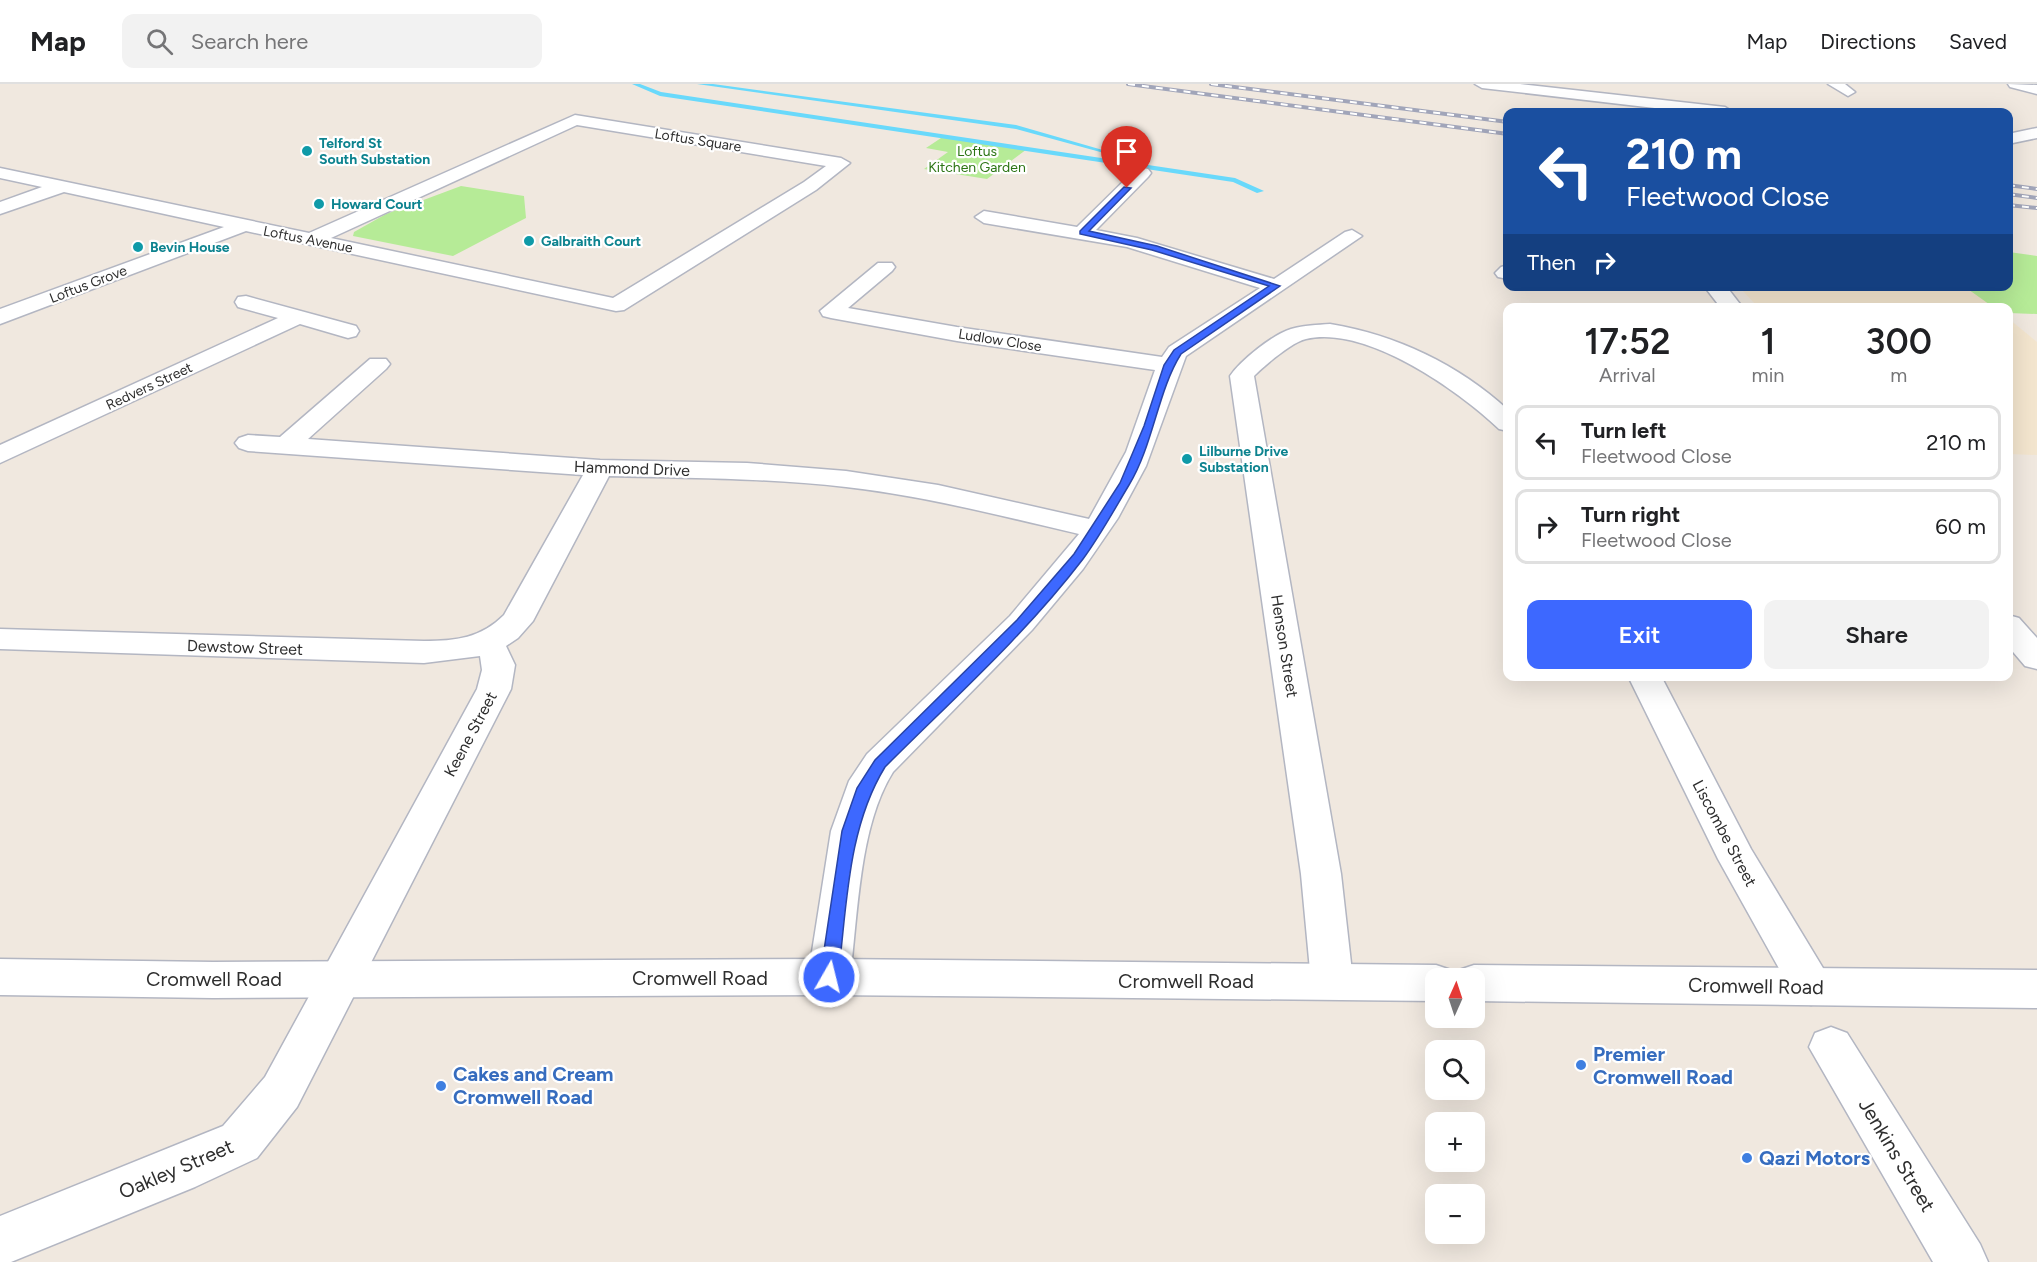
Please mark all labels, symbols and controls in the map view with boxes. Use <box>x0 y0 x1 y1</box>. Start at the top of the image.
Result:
search box <box>122 14 542 68</box>
text: Map <box>30 24 86 58</box>
icon: search <box>143 25 176 58</box>
text: Search here <box>191 28 308 55</box>
text: Map <box>1746 29 1787 54</box>
text: Directions <box>1820 29 1916 54</box>
text: Saved <box>1949 29 2007 54</box>
street label: Loftus Square <box>653 125 743 156</box>
pin <box>1101 126 1152 188</box>
text: 210 m <box>1626 129 1742 180</box>
icon: left <box>1527 132 1605 210</box>
place label: Telford St South Substation <box>319 135 430 168</box>
icon: arrive <box>1110 135 1143 168</box>
park label: Loftus Kitchen Garden <box>928 143 1026 176</box>
marker: Telford St South Substation <box>300 144 314 158</box>
text: Fleetwood Close <box>1626 180 1829 213</box>
place label: Howard Court <box>331 196 423 213</box>
marker: Howard Court <box>312 197 326 211</box>
street label: Loftus Avenue <box>262 222 355 257</box>
place label: Galbraith Court <box>541 233 642 250</box>
marker: Galbraith Court <box>522 234 536 248</box>
place label: Bevin House <box>150 239 230 256</box>
marker: Bevin House <box>131 240 145 254</box>
icon: right <box>1588 246 1621 279</box>
text: Then <box>1527 249 1576 276</box>
street label: Loftus Grove <box>47 262 130 307</box>
text: 17:52 <box>1584 320 1670 363</box>
text: 1 <box>1760 320 1776 363</box>
text: 300 <box>1866 320 1932 363</box>
street label: Ludlow Close <box>957 326 1043 356</box>
street label: Redvers Street <box>103 359 195 414</box>
text: Arrival <box>1599 363 1656 387</box>
text: min <box>1752 363 1784 387</box>
text: m <box>1890 363 1907 387</box>
text: Turn left <box>1581 417 1667 444</box>
icon: left <box>1530 426 1563 459</box>
text: 210 m <box>1926 429 1986 456</box>
place label: Lilburne Drive Substation <box>1199 443 1289 476</box>
text: Fleetwood Close <box>1581 444 1732 468</box>
marker: Lilburne Drive Substation <box>1180 452 1194 466</box>
street label: Hammond Drive <box>574 457 691 480</box>
text: Turn right <box>1581 501 1680 528</box>
icon: right <box>1530 510 1563 543</box>
text: 60 m <box>1935 513 1986 540</box>
text: Fleetwood Close <box>1581 528 1732 552</box>
street label: Henson Street <box>1267 593 1302 699</box>
button: Exit <box>1527 600 1752 669</box>
button: Share <box>1764 600 1989 669</box>
street label: Dewstow Street <box>187 636 303 659</box>
street label: Keene Street <box>440 688 501 780</box>
street label: Liscombe Street <box>1688 777 1761 890</box>
position arrow <box>797 945 861 1009</box>
street label: Cromwell Road <box>632 966 768 990</box>
street label: Cromwell Road <box>146 967 282 991</box>
north arrow <box>1425 968 1485 1028</box>
map controls <box>1425 968 1485 1244</box>
street label: Cromwell Road <box>1118 969 1254 993</box>
street label: Cromwell Road <box>1688 973 1824 999</box>
button: search <box>1425 1040 1485 1100</box>
place label: Premier Cromwell Road <box>1593 1042 1733 1089</box>
marker: Premier Cromwell Road <box>1574 1058 1588 1072</box>
place label: Cakes and Cream Cromwell Road <box>453 1062 614 1109</box>
marker: Cakes and Cream Cromwell Road <box>434 1079 448 1093</box>
street label: Jenkins Street <box>1854 1094 1940 1216</box>
button: + <box>1425 1112 1485 1172</box>
street label: Oakley Street <box>115 1134 237 1204</box>
place label: Qazi Motors <box>1759 1146 1870 1170</box>
marker: Qazi Motors <box>1740 1151 1754 1165</box>
button: − <box>1425 1184 1485 1244</box>

